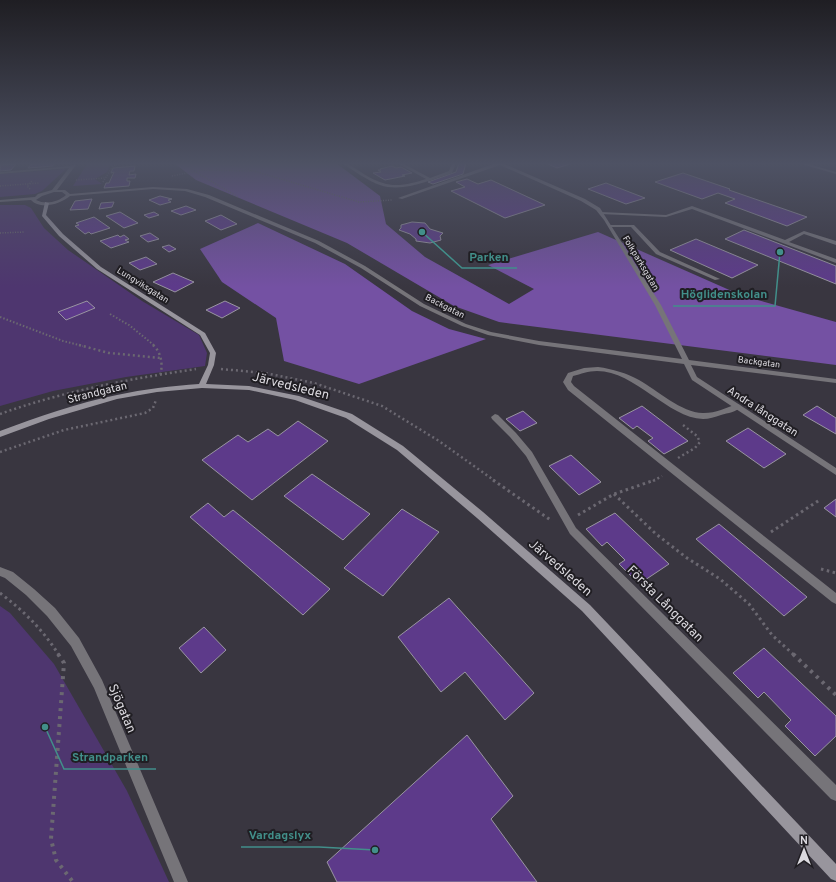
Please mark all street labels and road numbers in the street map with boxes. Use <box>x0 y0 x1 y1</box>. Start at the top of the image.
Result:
street label: Folkparksgatan <box>620 234 661 293</box>
street label: Lungviksgatan <box>115 265 171 306</box>
street label: Backgatan <box>423 292 466 321</box>
street label: Backgatan <box>737 354 781 371</box>
street label: Järvedsleden <box>250 370 331 404</box>
street label: Strandgatan <box>66 379 128 407</box>
street label: Andra långgatan <box>724 384 801 440</box>
street label: Järvedsleden <box>525 537 595 600</box>
street label: Första Långgatan <box>623 563 706 646</box>
street label: Sjögatan <box>104 682 139 736</box>

